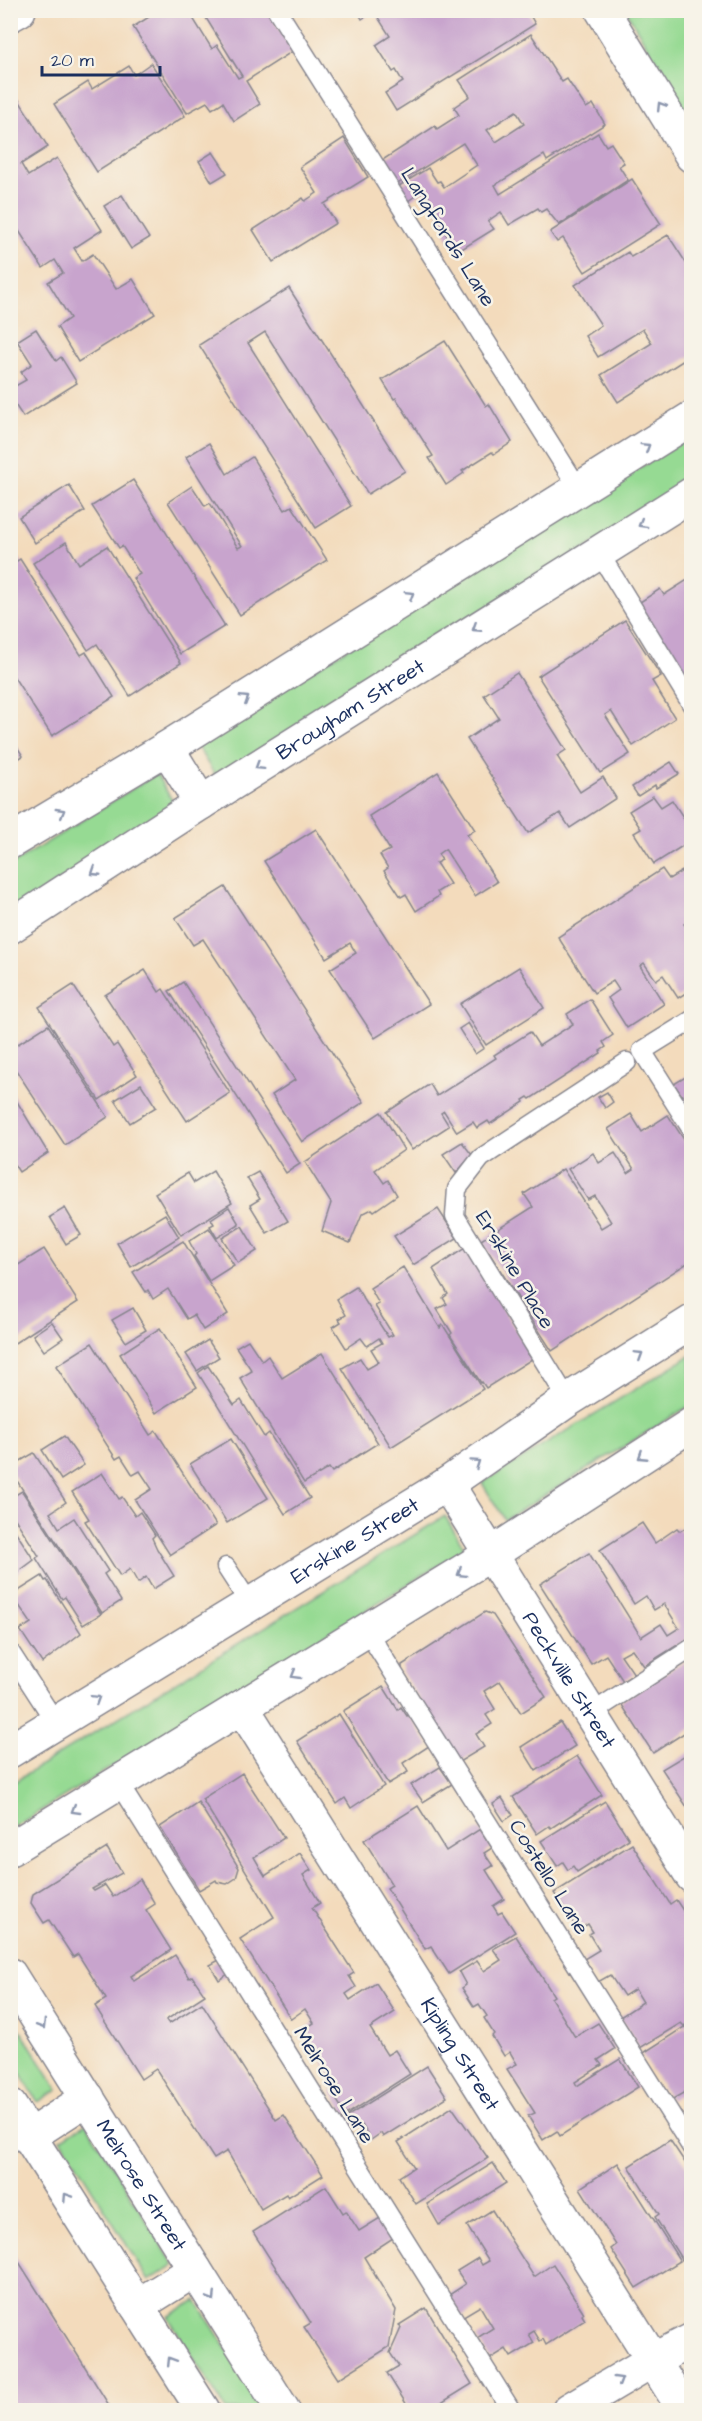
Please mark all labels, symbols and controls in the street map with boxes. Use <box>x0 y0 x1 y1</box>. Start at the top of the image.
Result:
scale bar <box>42 39 160 77</box>
text: 20 m <box>51 48 94 73</box>
one-way arrow <box>656 102 668 112</box>
street label: Langfords Lane <box>392 162 502 313</box>
one-way arrow <box>640 442 650 454</box>
one-way arrow <box>638 517 648 529</box>
one-way arrow <box>404 591 414 603</box>
one-way arrow <box>472 620 483 631</box>
street label: Brougham Street <box>270 651 431 767</box>
one-way arrow <box>238 695 249 706</box>
one-way arrow <box>254 759 265 770</box>
one-way arrow <box>55 807 65 819</box>
one-way arrow <box>91 865 102 876</box>
street label: Erskine Place <box>468 1206 562 1334</box>
one-way arrow <box>633 1351 643 1363</box>
one-way arrow <box>638 1448 649 1459</box>
one-way arrow <box>470 1459 481 1470</box>
street label: Erskine Street <box>285 1490 425 1591</box>
one-way arrow <box>457 1565 467 1577</box>
street label: Peckville Street <box>516 1606 623 1754</box>
one-way arrow <box>291 1668 301 1680</box>
one-way arrow <box>90 1694 100 1706</box>
one-way arrow <box>71 1803 81 1815</box>
street label: Costello Lane <box>502 1814 596 1940</box>
street label: Kipling Street <box>414 1992 507 2117</box>
one-way arrow <box>34 2018 45 2029</box>
street label: Melrose Lane <box>287 2021 381 2149</box>
street label: Melrose Street <box>90 2114 194 2257</box>
one-way arrow <box>63 2192 74 2203</box>
one-way arrow <box>204 2291 216 2301</box>
one-way arrow <box>167 2357 179 2367</box>
one-way arrow <box>613 2376 623 2387</box>

